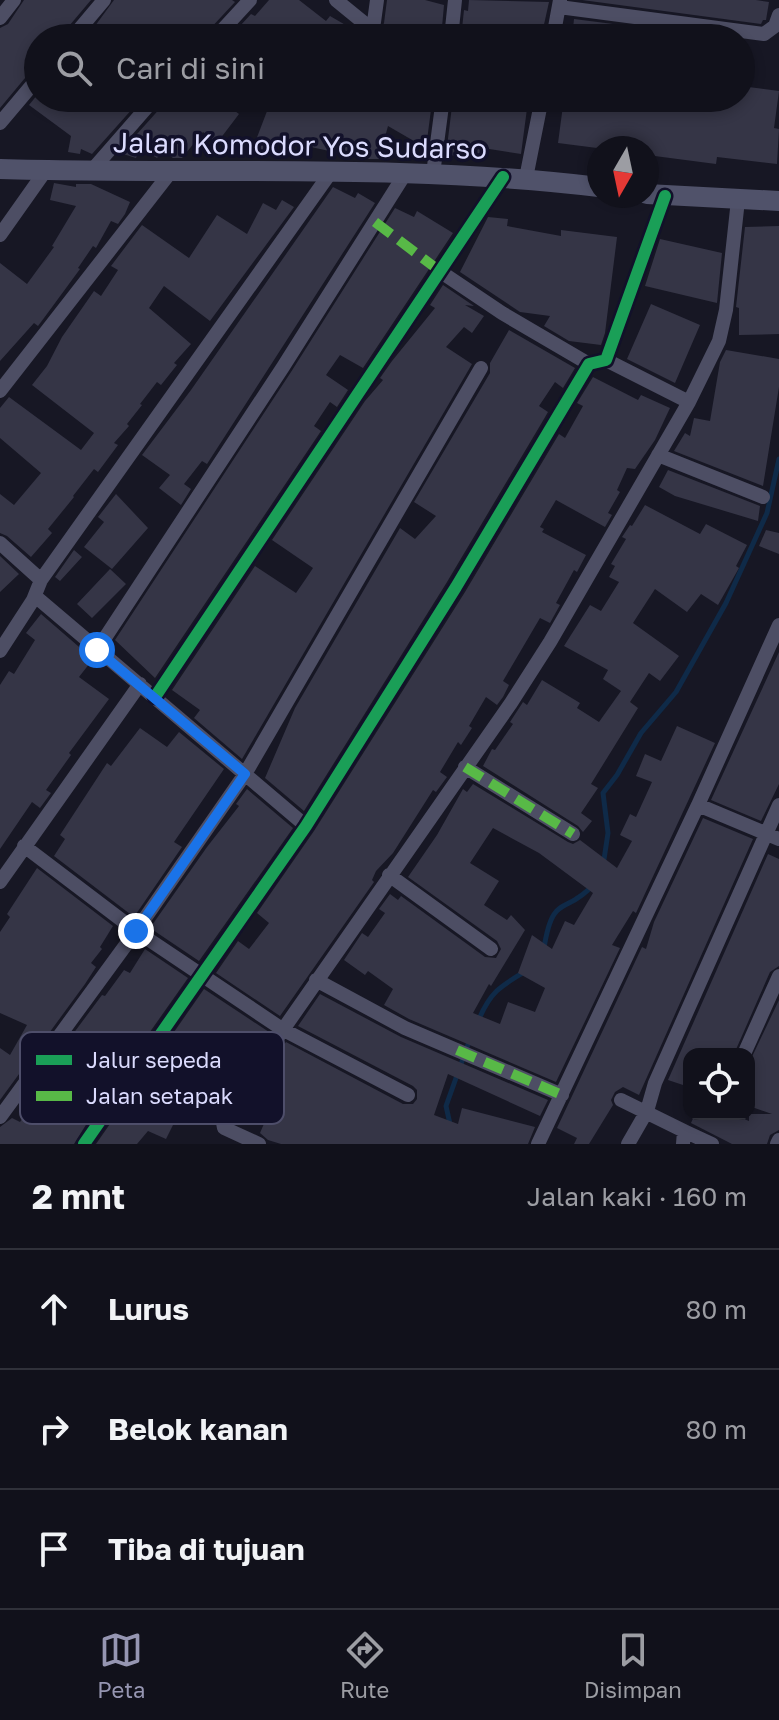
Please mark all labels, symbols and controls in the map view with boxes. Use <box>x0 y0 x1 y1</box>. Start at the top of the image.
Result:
search box <box>24 24 755 112</box>
icon: search <box>52 46 96 90</box>
text: Cari di sini <box>116 50 265 86</box>
street label: Jalan Komodor Yos Sudarso <box>113 125 487 165</box>
north arrow <box>587 136 659 208</box>
route start <box>79 632 115 668</box>
route end <box>118 913 154 949</box>
legend <box>20 1032 284 1124</box>
text: Jalur sepeda <box>86 1046 222 1073</box>
map controls <box>683 1048 755 1120</box>
button: locate <box>683 1048 755 1120</box>
text: Jalan setapak <box>86 1082 233 1109</box>
text: 2 mnt <box>32 1176 125 1216</box>
text: Jalan kaki · 160 m <box>527 1181 747 1212</box>
icon: ahead <box>32 1287 76 1331</box>
text: Lurus <box>108 1291 189 1327</box>
text: 80 m <box>686 1294 747 1325</box>
icon: right <box>32 1407 76 1451</box>
text: Belok kanan <box>108 1411 288 1447</box>
text: 80 m <box>686 1414 747 1445</box>
icon: arrive <box>32 1527 76 1571</box>
text: Tiba di tujuan <box>108 1531 305 1567</box>
tab: Peta <box>97 1628 145 1703</box>
tab: Rute <box>340 1628 389 1703</box>
tab: Disimpan <box>584 1628 682 1703</box>

